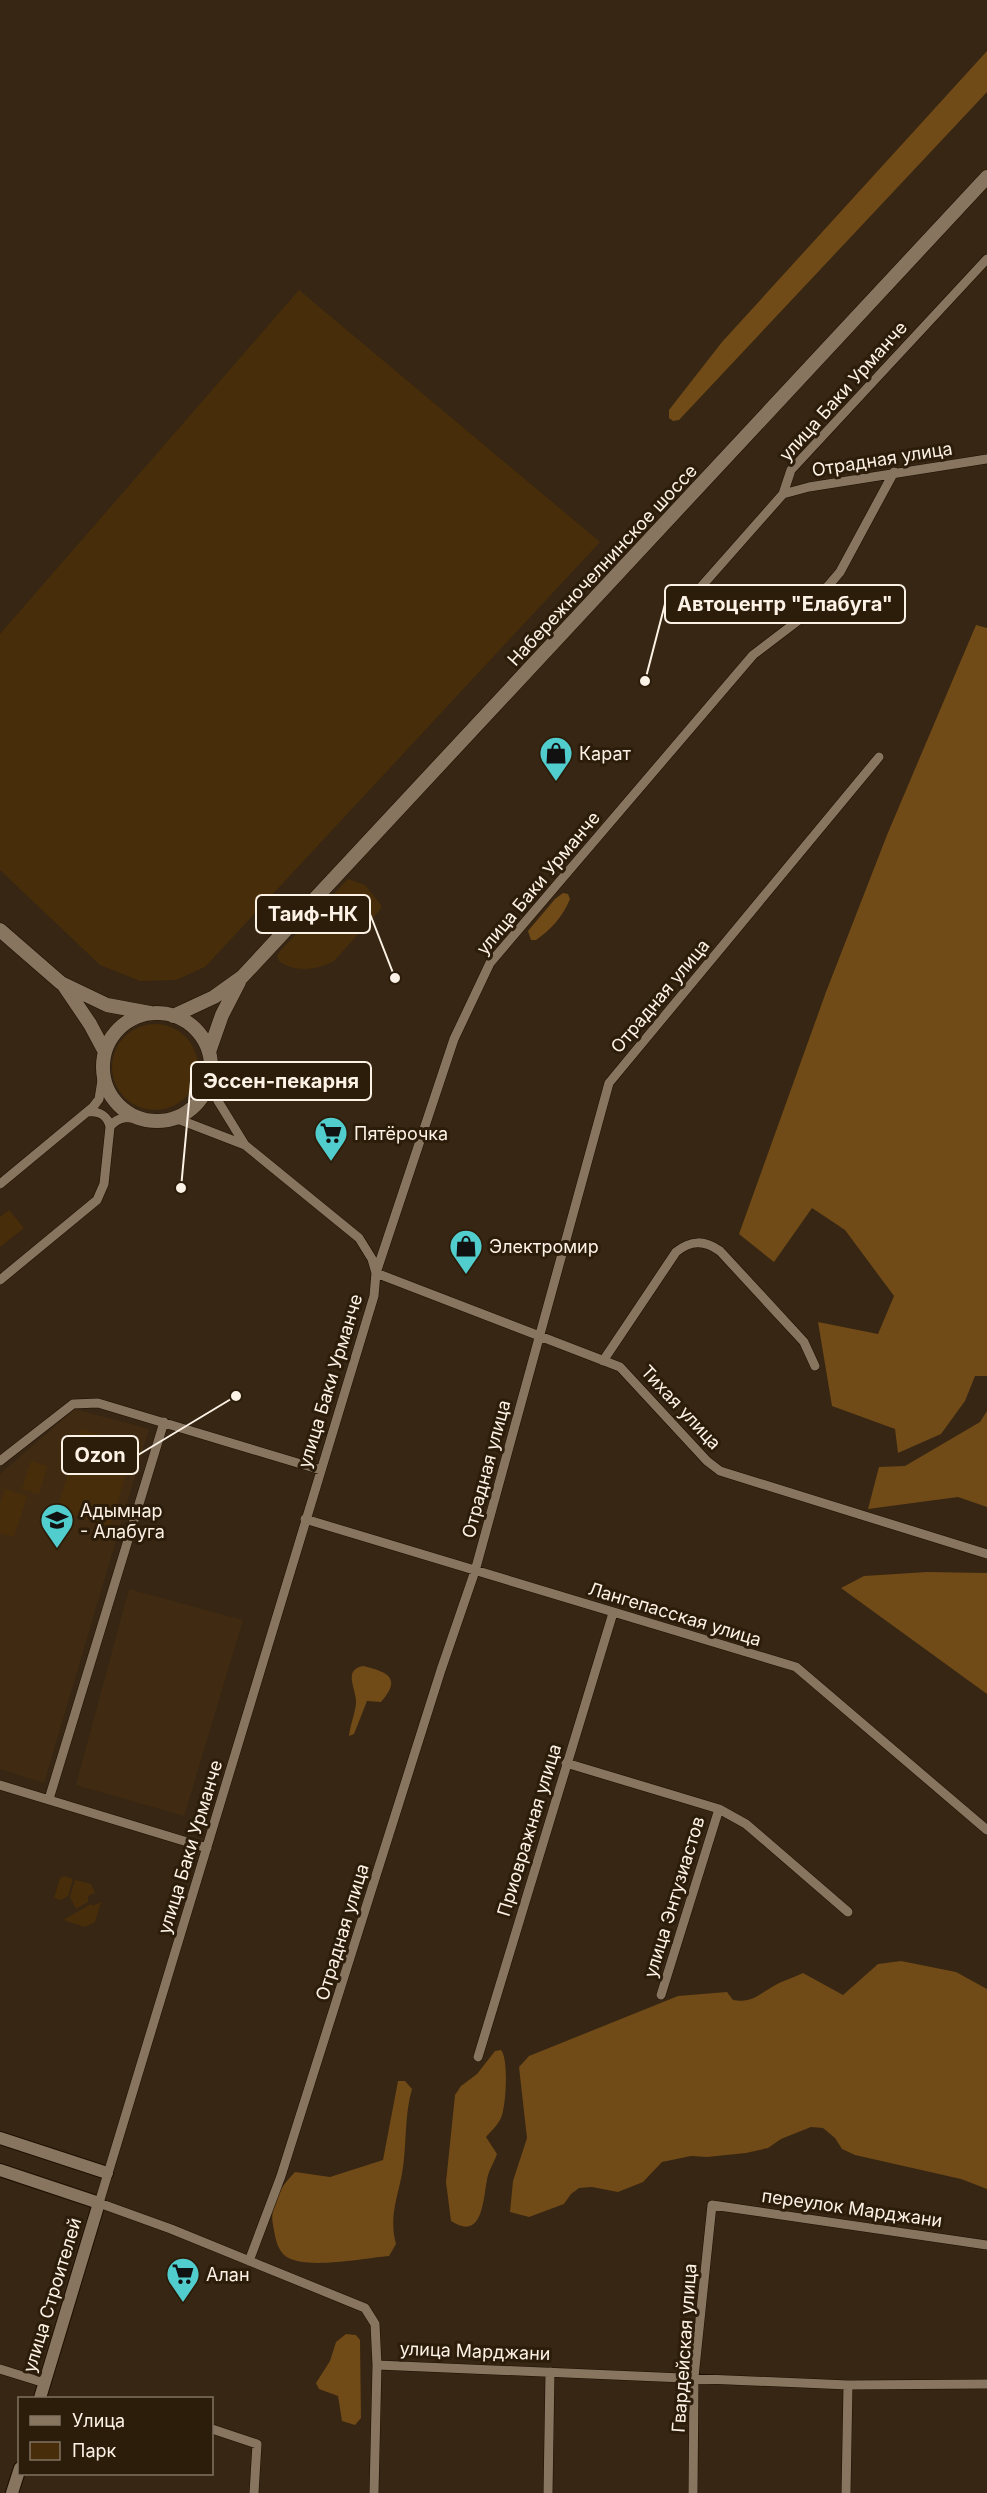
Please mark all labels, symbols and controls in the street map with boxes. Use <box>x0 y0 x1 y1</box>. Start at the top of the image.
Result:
street label: улица Баки Урманче <box>775 317 911 465</box>
street label: Отрадная улица <box>810 438 954 480</box>
street label: Набережночелнинское шоссе <box>503 460 701 670</box>
callout: Автоцентр "Елабуга" <box>665 585 905 623</box>
text: Автоцентр "Елабуга" <box>677 592 893 616</box>
shop icon: Карат <box>538 735 574 782</box>
place label: Карат <box>579 743 632 764</box>
street label: улица Баки Урманче <box>472 807 604 959</box>
callout: Таиф-НК <box>256 895 370 933</box>
text: Таиф-НК <box>268 902 358 926</box>
street label: Отрадная улица <box>606 935 714 1057</box>
callout: Эссен-пекарня <box>191 1062 371 1100</box>
text: Эссен-пекарня <box>203 1069 359 1093</box>
supermarket icon: Пятёрочка <box>313 1115 349 1162</box>
place label: Пятёрочка <box>354 1123 448 1144</box>
shop icon: Электромир <box>448 1228 484 1275</box>
place label: Электромир <box>489 1236 599 1257</box>
street label: улица Баки Урманче <box>294 1292 366 1470</box>
street label: Тихая улица <box>637 1361 725 1453</box>
street label: Отрадная улица <box>457 1398 515 1540</box>
callout: Ozon <box>62 1436 138 1474</box>
text: Ozon <box>74 1443 126 1467</box>
place label: Адымнар - Алабуга <box>80 1500 165 1542</box>
school or university icon: Адымнар - Алабуга <box>39 1502 75 1549</box>
street label: Лангепасская улица <box>586 1578 764 1650</box>
street label: Приовражная улица <box>493 1741 565 1919</box>
street label: улица Баки Урманче <box>154 1758 226 1936</box>
street label: улица Энтузиастов <box>639 1814 709 1980</box>
street label: Отрадная улица <box>311 1861 373 2003</box>
street label: переулок Марджани <box>760 2185 944 2231</box>
street label: улица Строителей <box>18 2215 86 2375</box>
supermarket icon: Алан <box>165 2256 201 2303</box>
street label: Гвардейская улица <box>668 2263 700 2433</box>
place label: Алан <box>206 2264 250 2285</box>
street label: улица Марджани <box>399 2338 551 2364</box>
legend <box>18 2397 213 2475</box>
text: Улица <box>72 2410 125 2431</box>
text: Парк <box>72 2440 117 2461</box>

